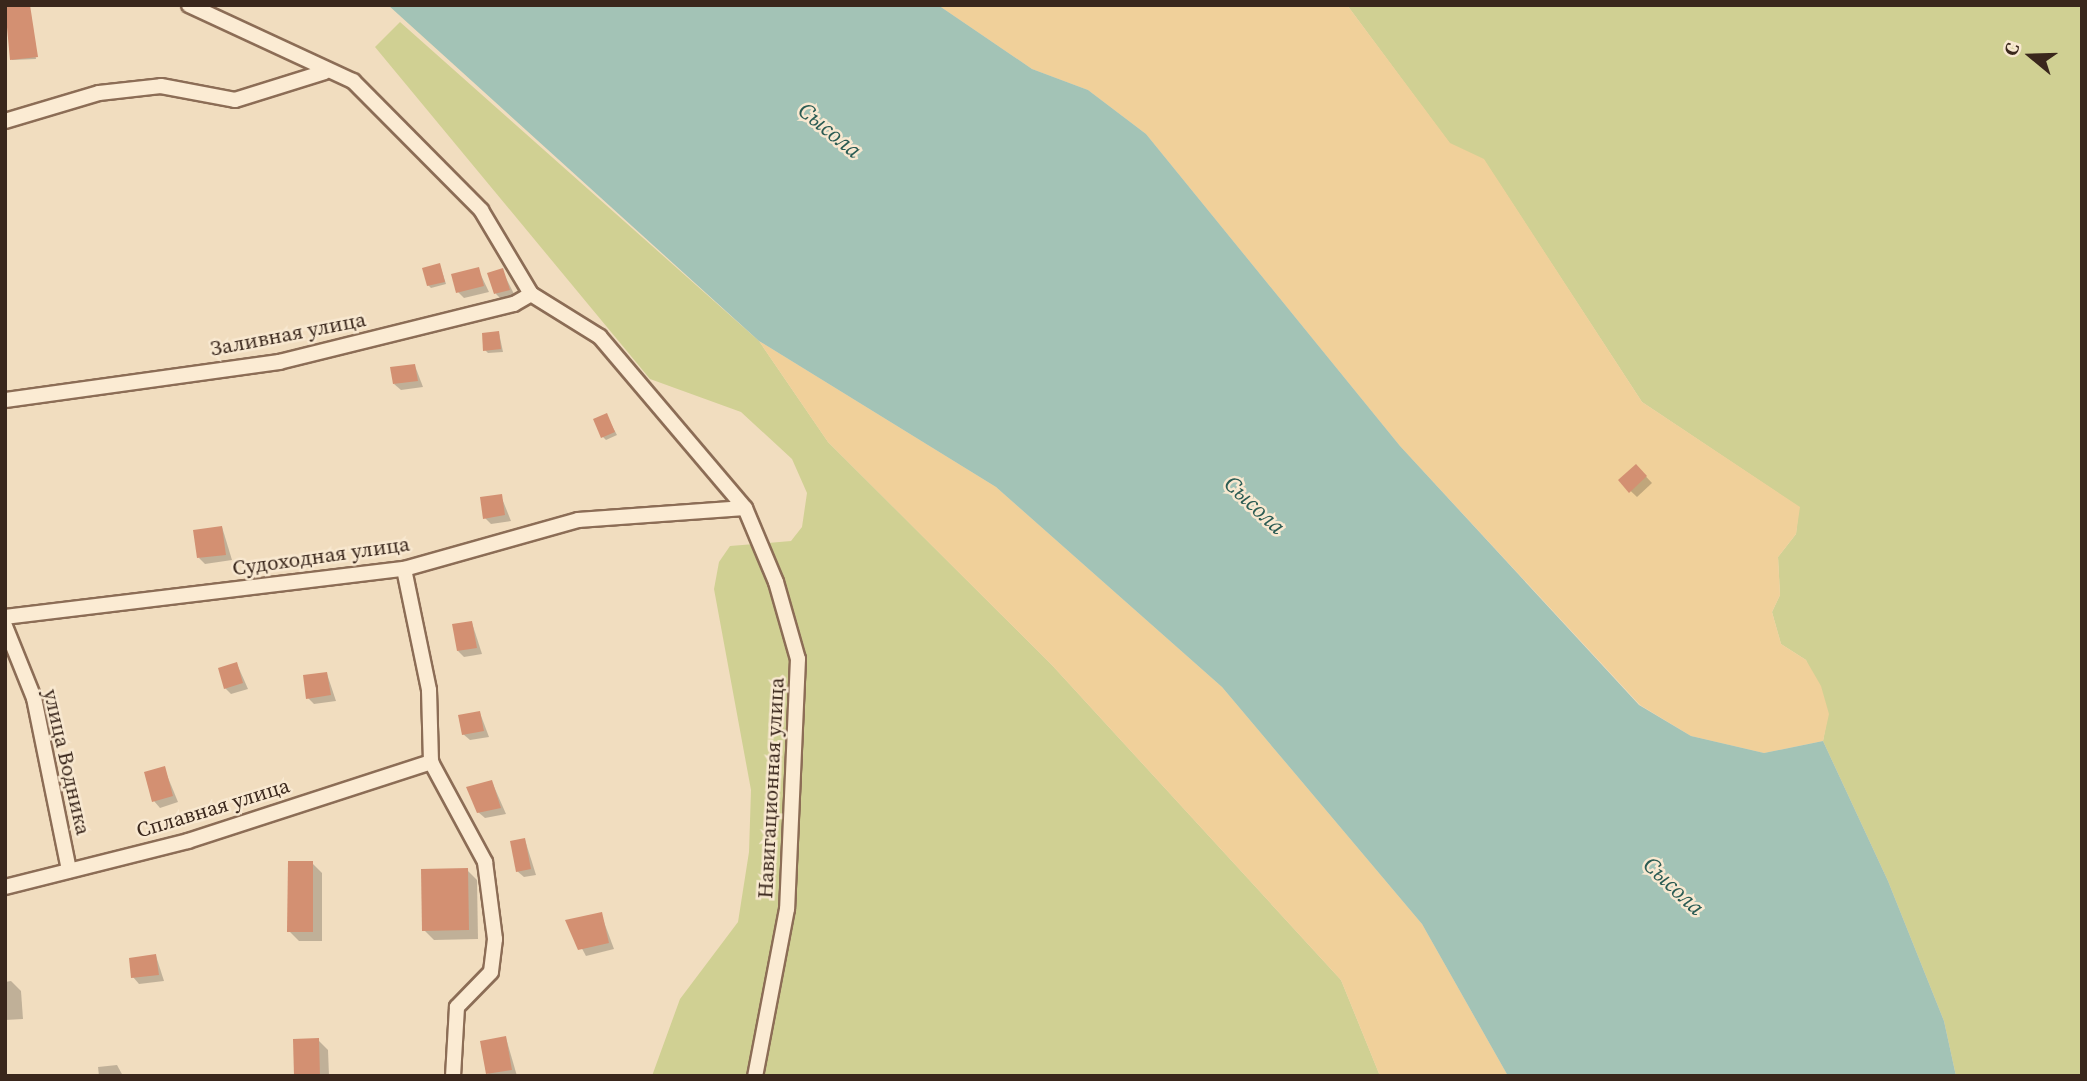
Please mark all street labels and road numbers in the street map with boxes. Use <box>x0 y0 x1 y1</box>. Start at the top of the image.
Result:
street label: Заливная улица <box>208 307 368 361</box>
street label: Судоходная улица <box>231 531 411 581</box>
street label: Навигационная улица <box>753 677 789 899</box>
street label: улица Водника <box>38 687 96 837</box>
street label: Сплавная улица <box>133 773 293 843</box>

